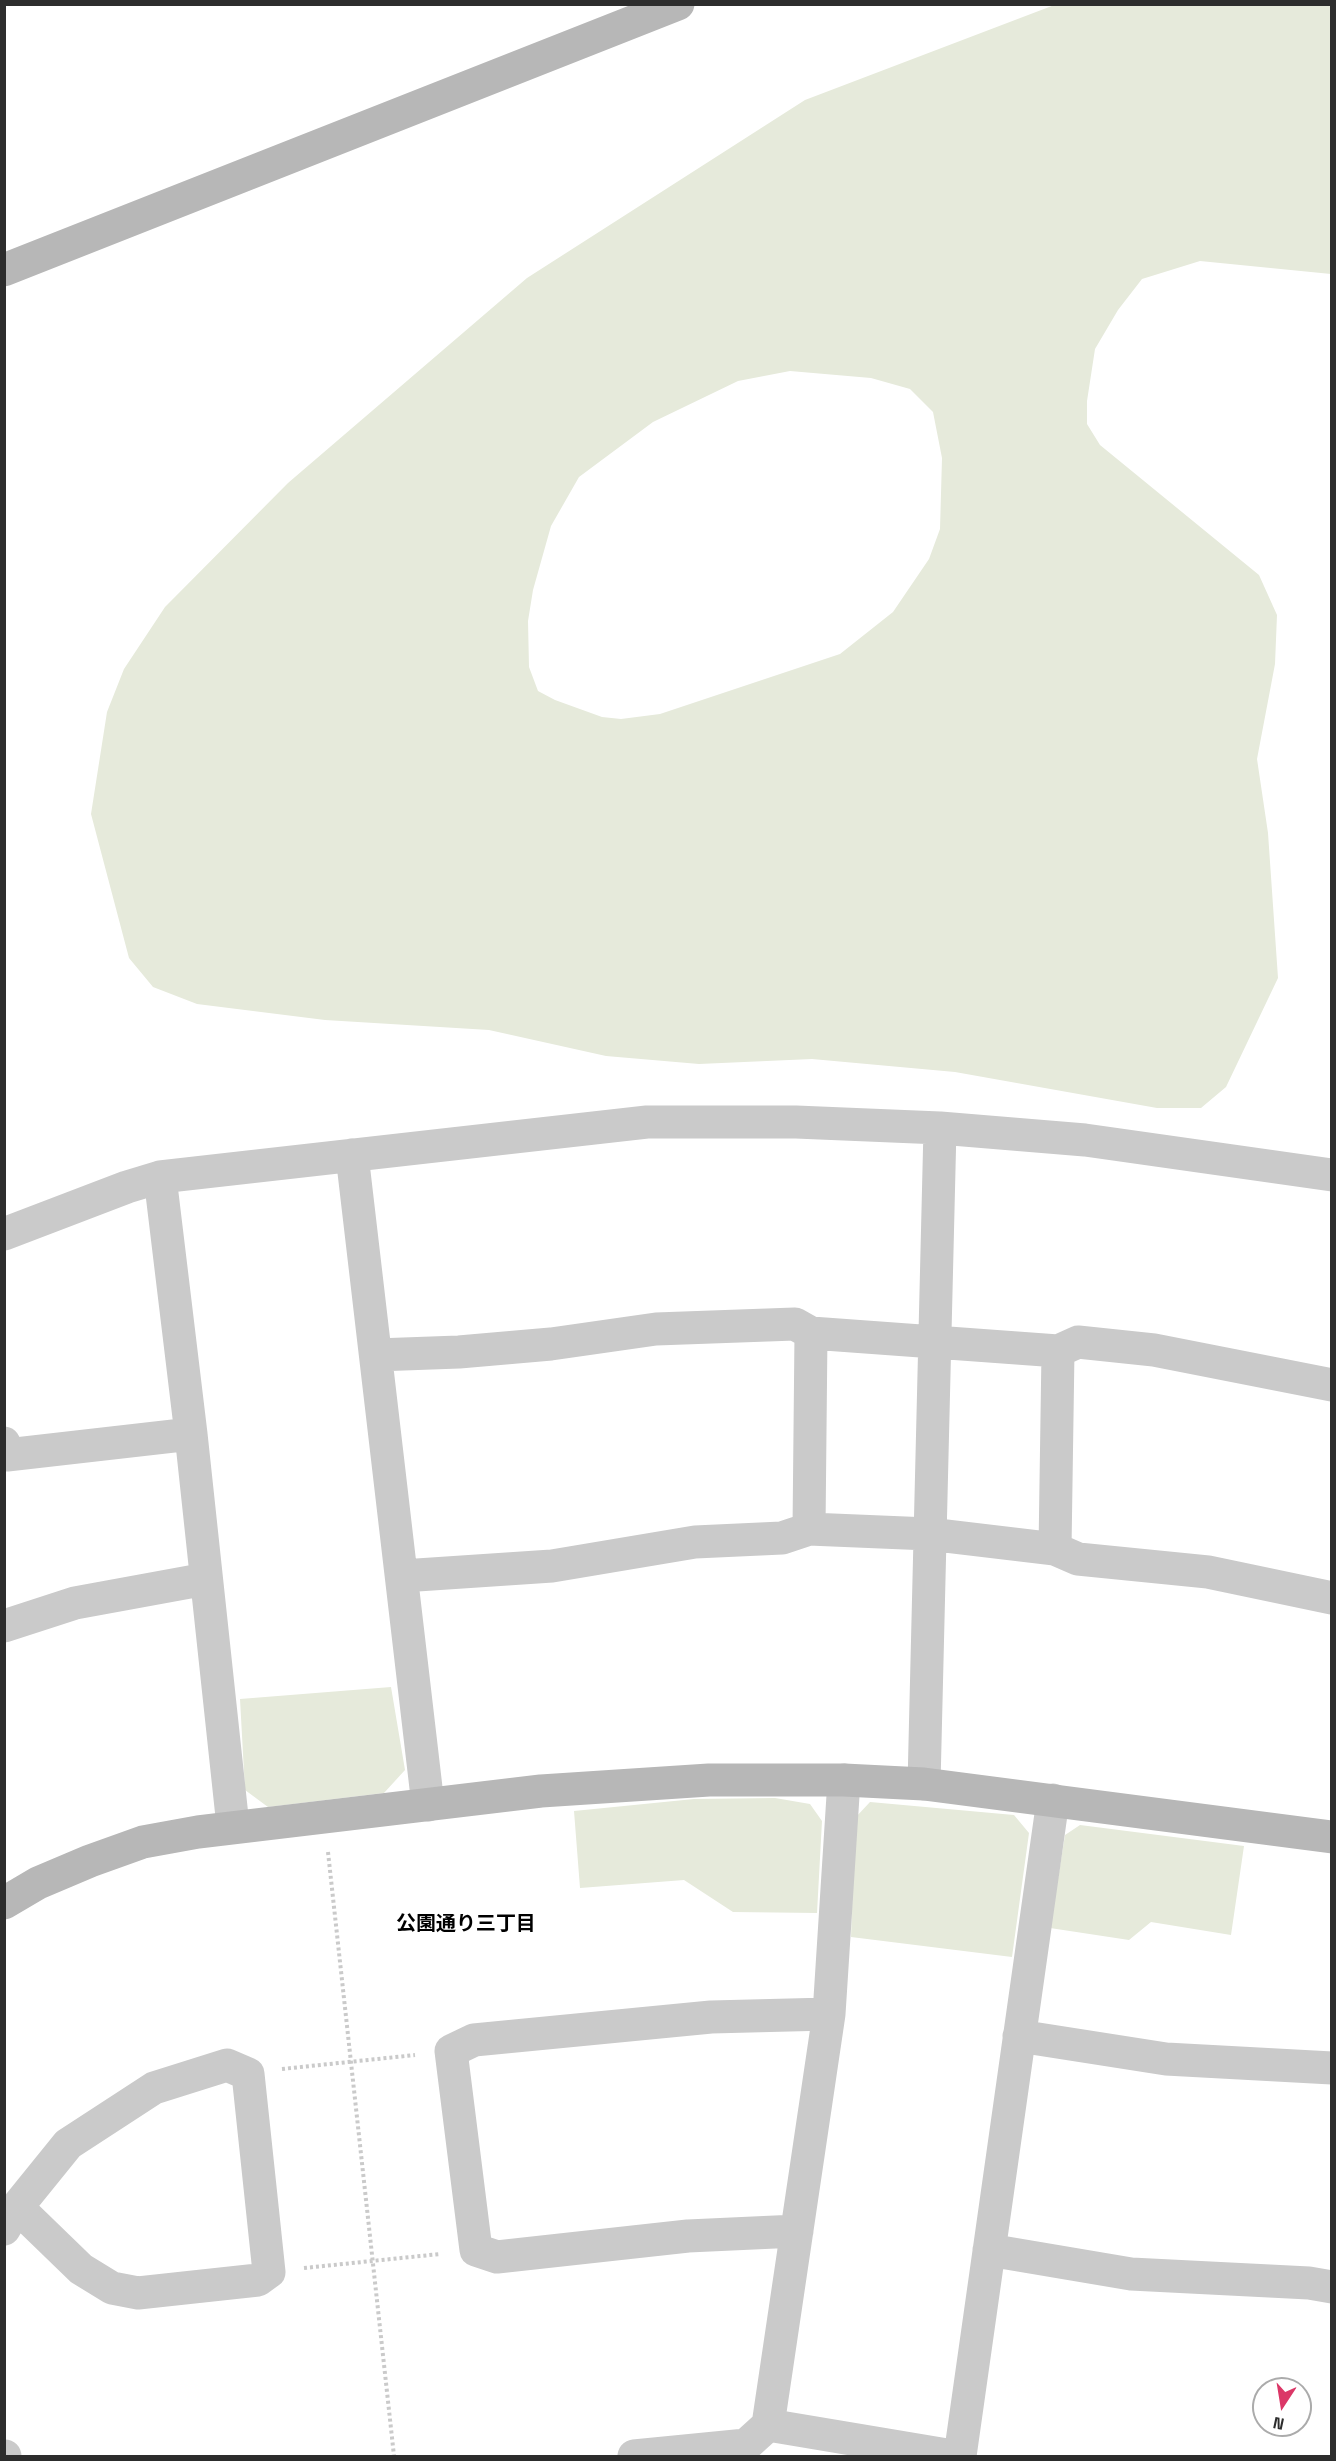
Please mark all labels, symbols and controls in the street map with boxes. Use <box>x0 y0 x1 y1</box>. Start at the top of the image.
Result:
district label: 公園通り三丁目 <box>396 1913 536 1937</box>
north arrow <box>1252 2377 1312 2437</box>
text: N <box>1271 2412 1286 2435</box>

